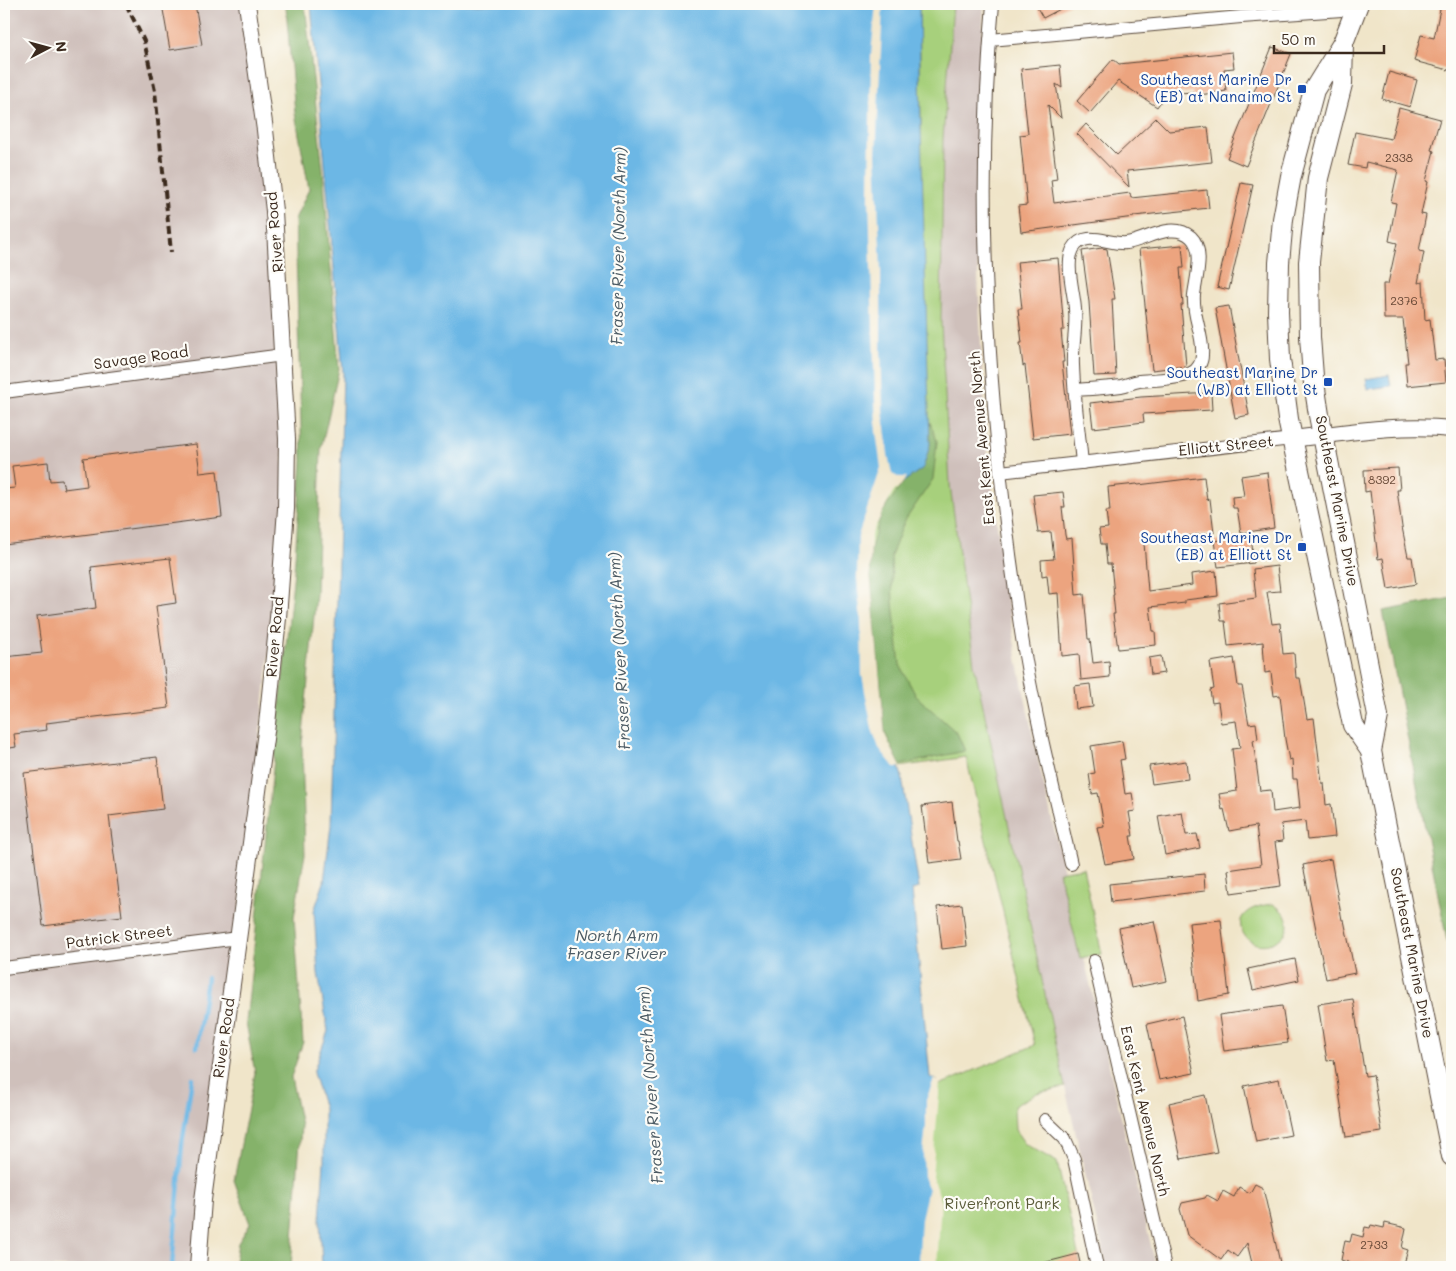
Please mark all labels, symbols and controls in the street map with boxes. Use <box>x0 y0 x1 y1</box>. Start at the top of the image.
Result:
north arrow <box>22 22 72 72</box>
scale bar <box>1274 22 1384 54</box>
text: 50 m <box>1281 29 1316 49</box>
text: N <box>51 40 71 53</box>
place label: Southeast Marine Dr (EB) at Nanaimo St <box>1140 69 1292 106</box>
marker: Southeast Marine Dr (EB) at Nanaimo St <box>1296 83 1308 95</box>
water label: Fraser River (North Arm) <box>605 146 630 345</box>
house number: 2338 <box>1385 149 1413 165</box>
street label: River Road <box>261 191 288 273</box>
house number: 2376 <box>1390 292 1418 308</box>
street label: Savage Road <box>92 340 189 374</box>
street label: East Kent Avenue North <box>963 351 999 526</box>
place label: Southeast Marine Dr (WB) at Elliott St <box>1166 362 1318 399</box>
marker: Southeast Marine Dr (WB) at Elliott St <box>1322 376 1334 388</box>
street label: Southeast Marine Drive <box>1312 414 1364 588</box>
street label: Elliott Street <box>1177 430 1274 460</box>
house number: 8392 <box>1368 471 1396 487</box>
place label: Southeast Marine Dr (EB) at Elliott St <box>1140 527 1292 564</box>
marker: Southeast Marine Dr (EB) at Elliott St <box>1296 541 1308 553</box>
water label: Fraser River (North Arm) <box>603 551 634 750</box>
street label: River Road <box>261 596 288 678</box>
street label: Southeast Marine Drive <box>1387 866 1439 1040</box>
street label: Patrick Street <box>65 920 173 952</box>
water label: North Arm Fraser River <box>567 924 667 963</box>
water label: Fraser River (North Arm) <box>632 985 667 1184</box>
street label: River Road <box>207 996 239 1079</box>
street label: East Kent Avenue North <box>1117 1024 1175 1198</box>
park label: Riverfront Park <box>945 1193 1059 1213</box>
house number: 2733 <box>1360 1236 1388 1252</box>

